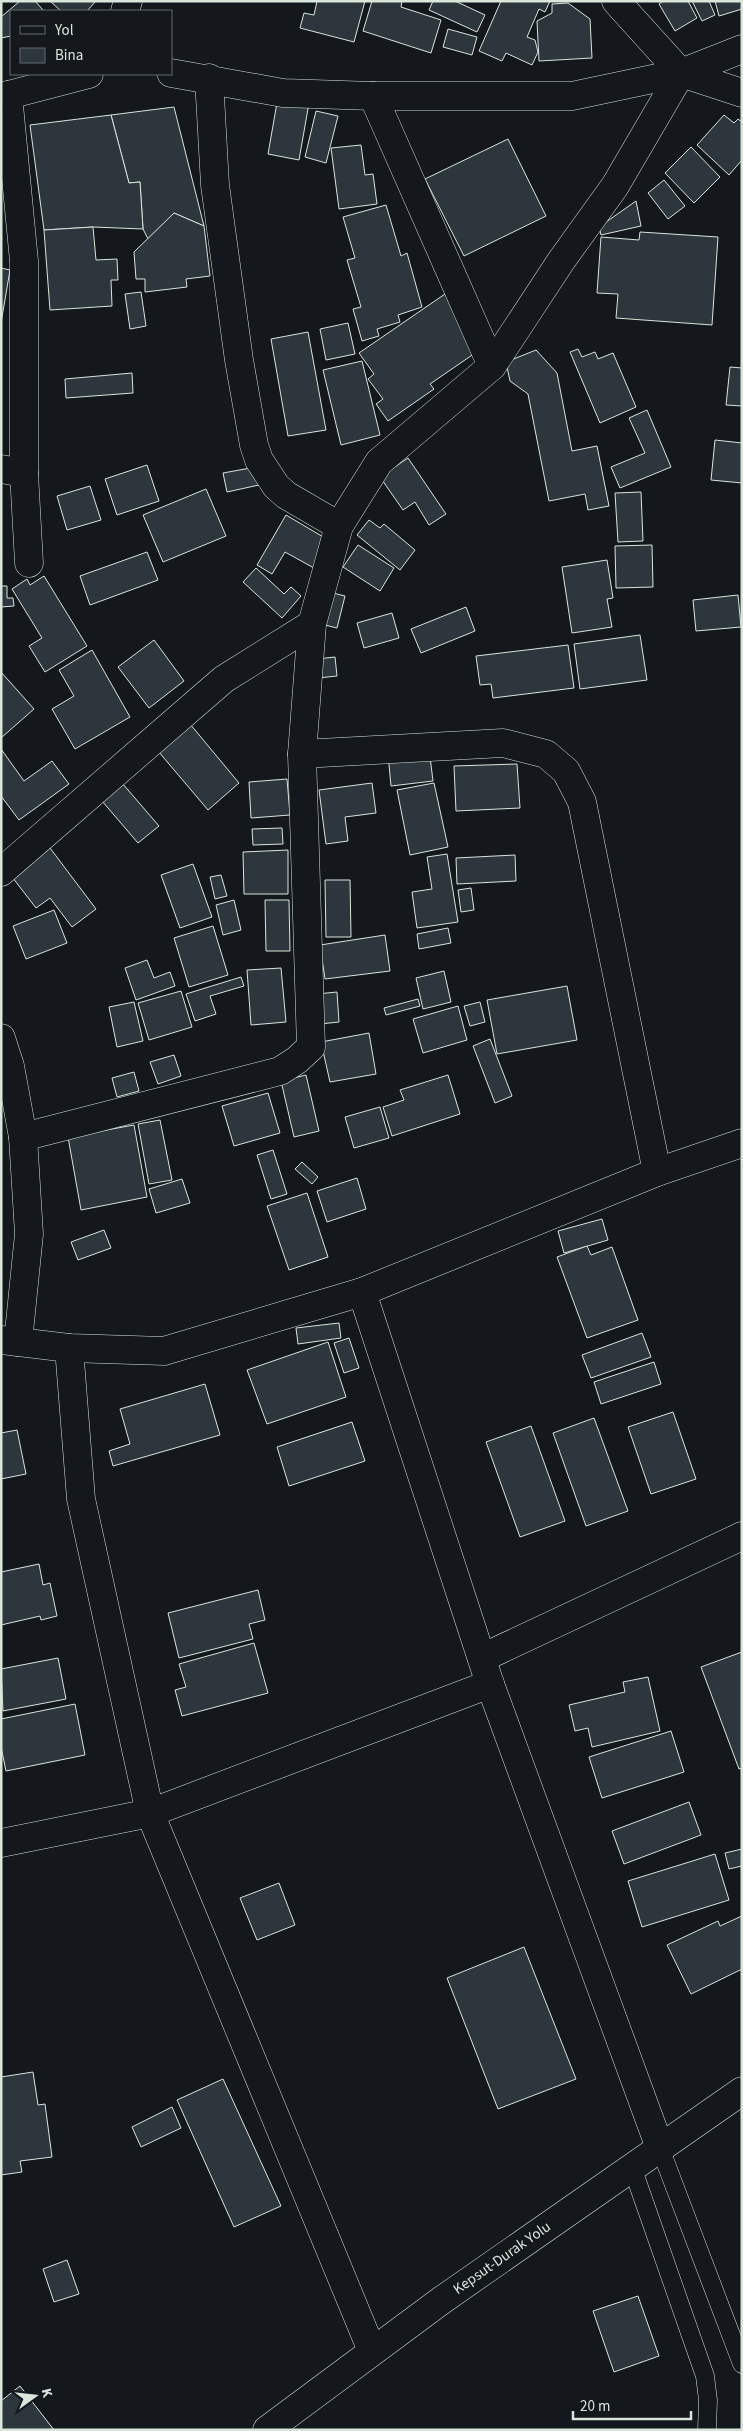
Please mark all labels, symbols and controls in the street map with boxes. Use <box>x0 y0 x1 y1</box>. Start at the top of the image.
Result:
legend <box>10 10 172 75</box>
text: Yol <box>54 20 74 41</box>
text: Bina <box>55 45 83 66</box>
street label: Kepsut-Durak Yolu <box>449 2216 555 2300</box>
north arrow <box>10 2371 60 2421</box>
text: K <box>36 2386 57 2400</box>
scale bar <box>573 2388 690 2420</box>
text: 20 m <box>580 2396 610 2417</box>

